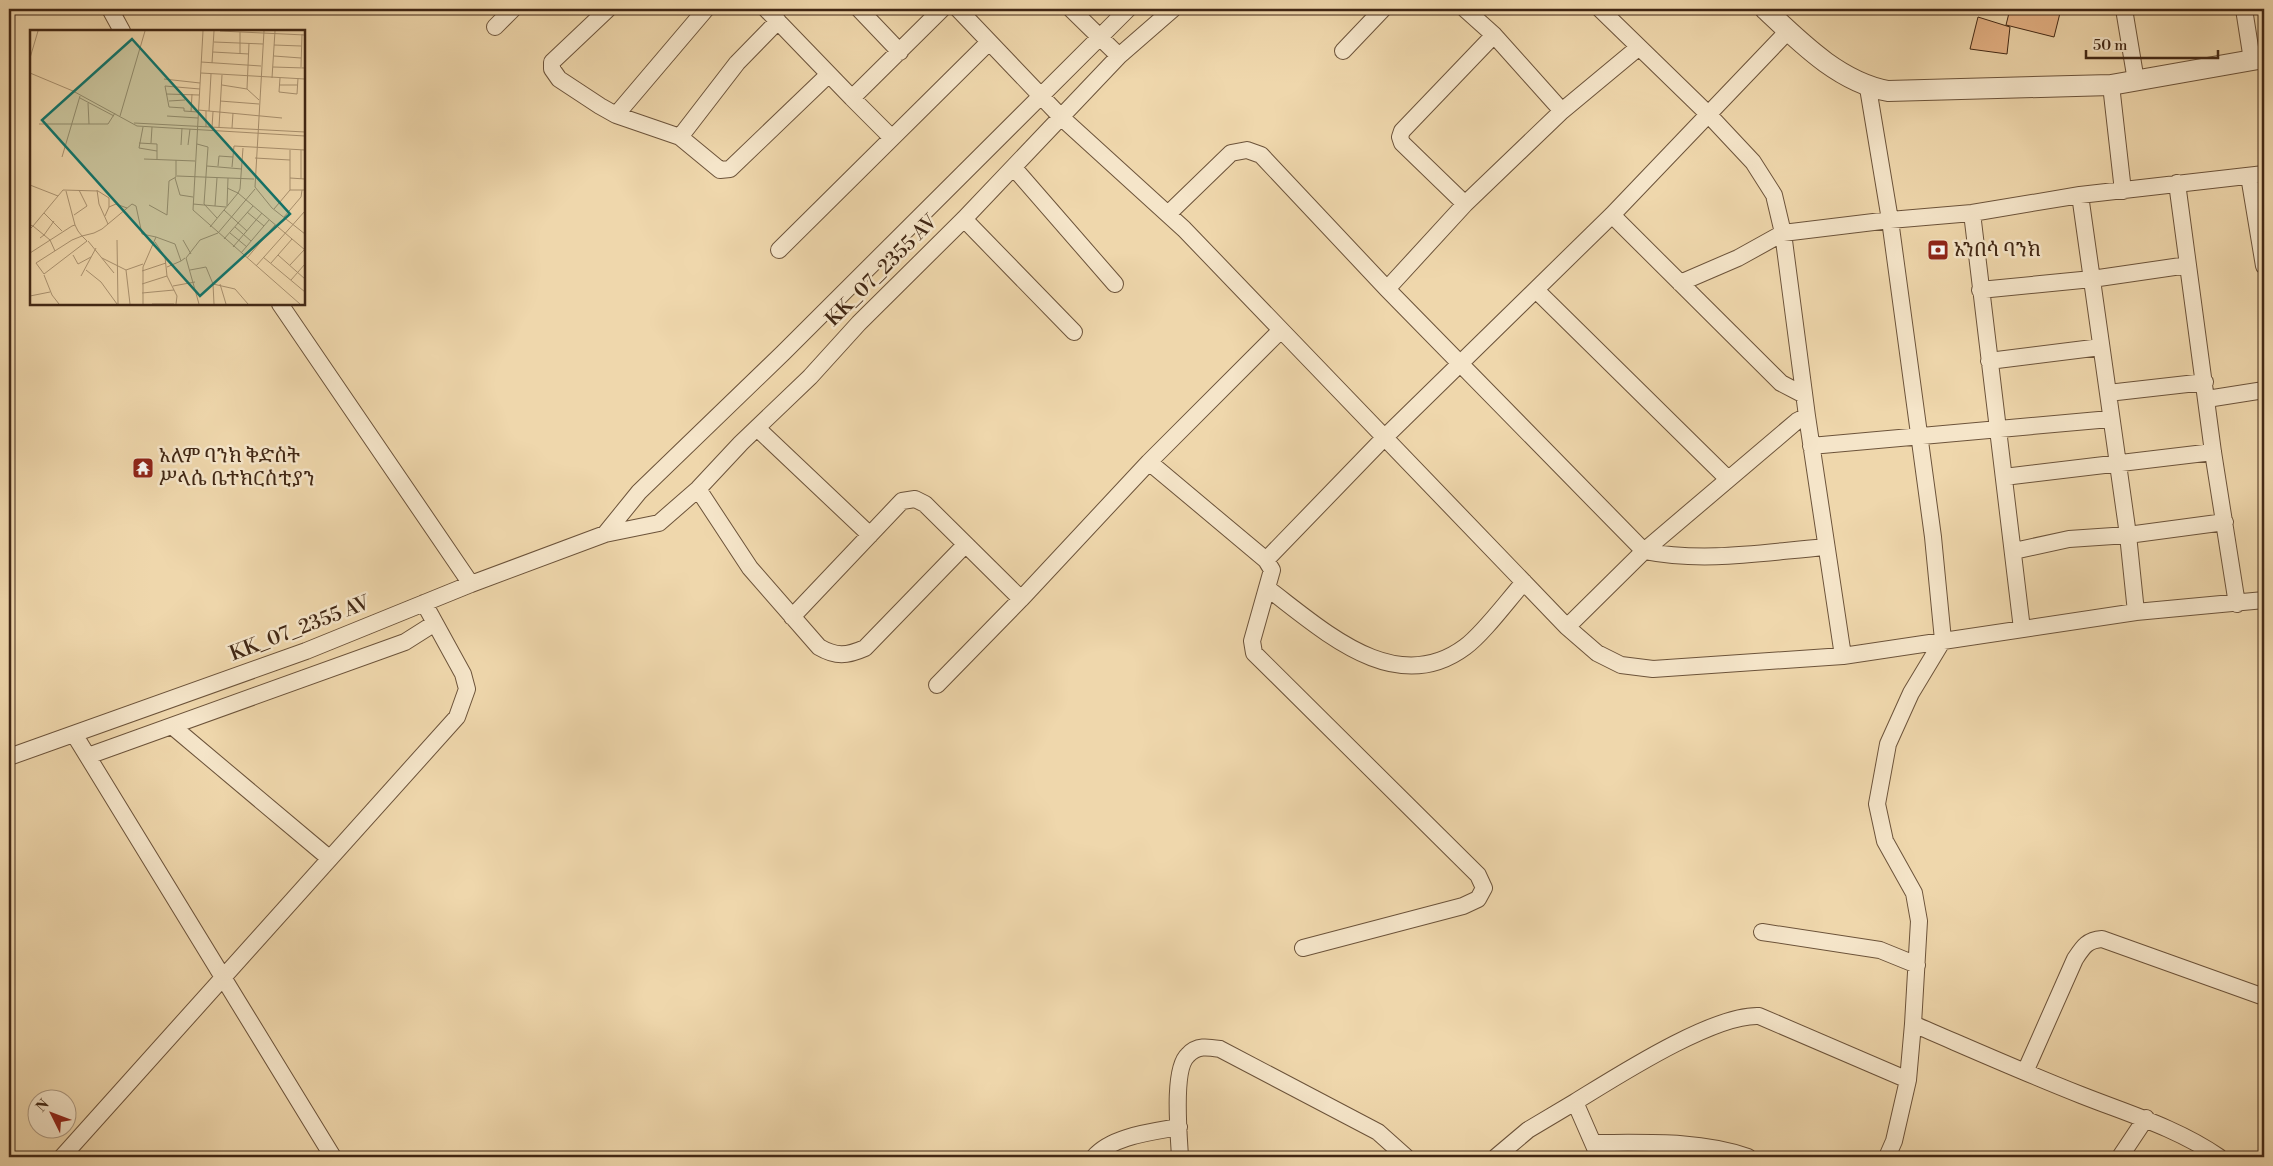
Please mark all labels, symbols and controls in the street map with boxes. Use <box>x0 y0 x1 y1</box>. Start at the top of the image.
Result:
scale bar <box>2086 28 2218 60</box>
inset map <box>30 30 305 305</box>
text: 50 m <box>2093 36 2127 55</box>
street label: KK_07_2355 AV <box>821 209 944 332</box>
bank icon: አንበሳ ባንክ <box>1926 238 1950 262</box>
place label: አንበሳ ባንክ <box>1954 238 2041 263</box>
place label: አለም ባንክ ቅድስት ሥላሴ ቤተክርስቲያን <box>159 444 315 492</box>
temple icon: አለም ባንክ ቅድስት ሥላሴ ቤተክርስቲያን <box>131 456 155 480</box>
street label: KK_07_2355 AV <box>226 591 374 667</box>
north arrow <box>28 1088 78 1138</box>
text: N <box>33 1096 53 1116</box>

